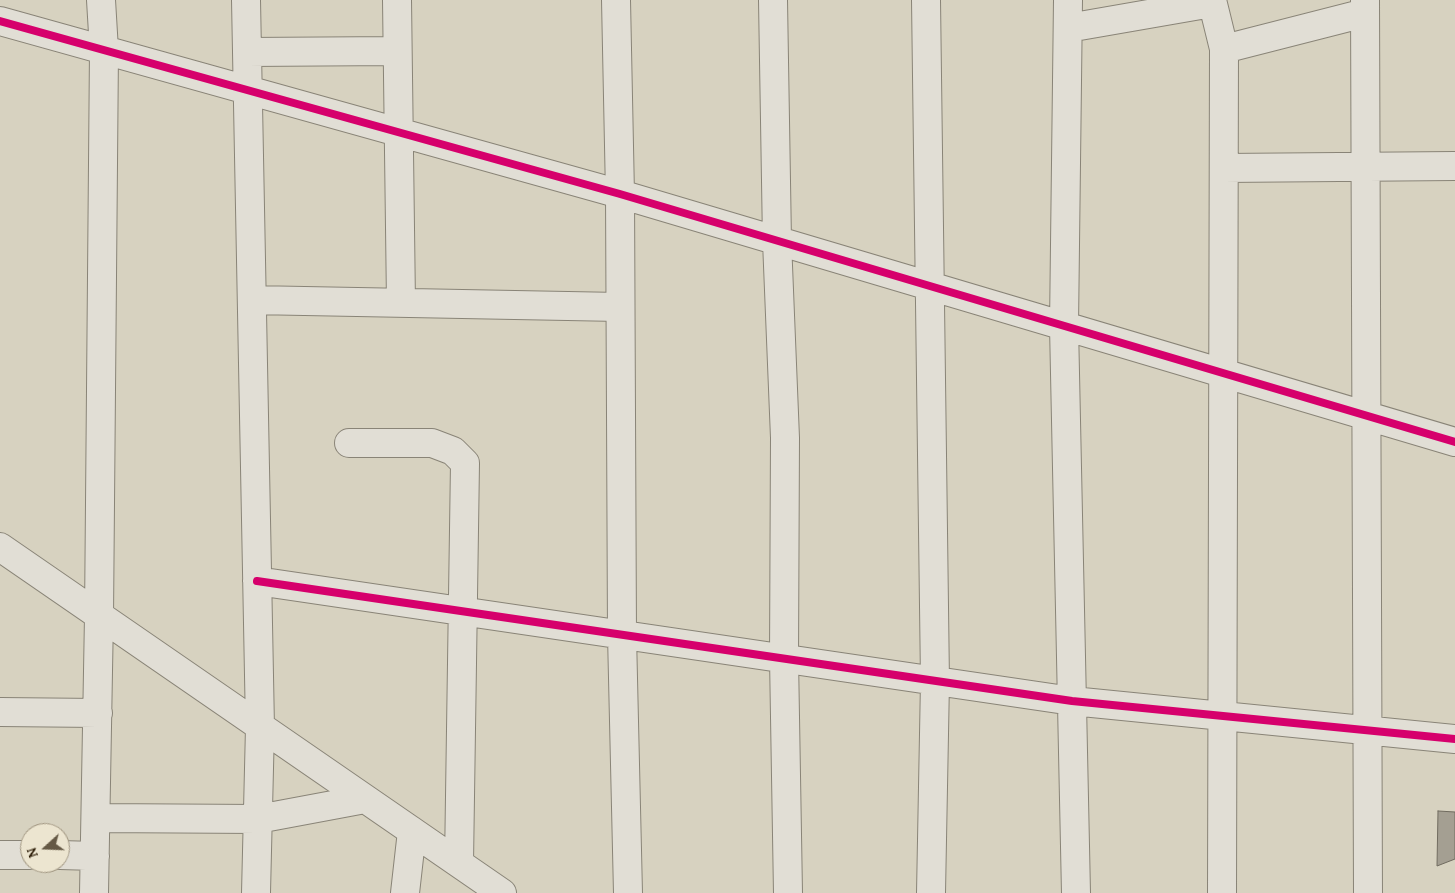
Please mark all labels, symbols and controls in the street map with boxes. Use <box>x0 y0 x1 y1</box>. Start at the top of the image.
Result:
north arrow <box>20 823 70 873</box>
text: N <box>21 845 43 861</box>

